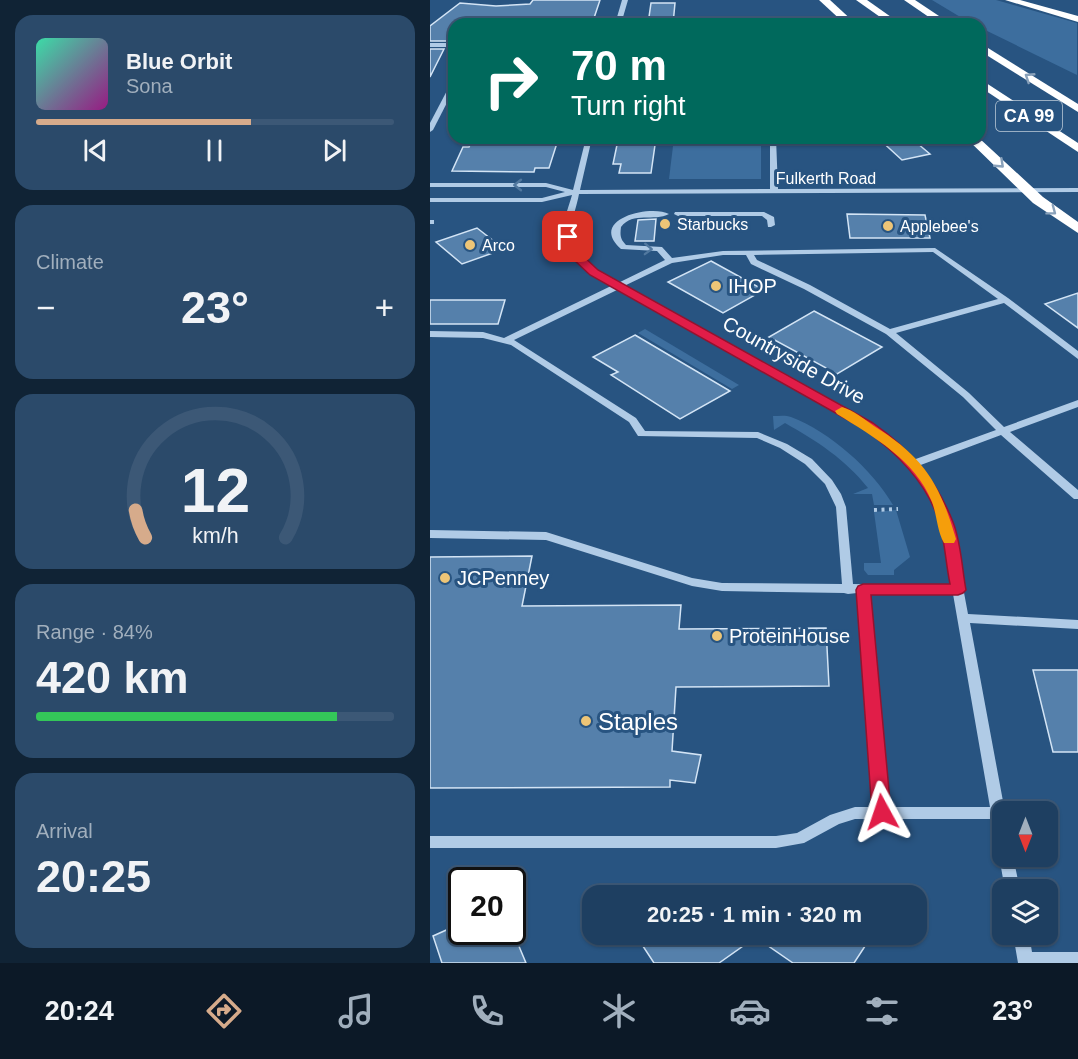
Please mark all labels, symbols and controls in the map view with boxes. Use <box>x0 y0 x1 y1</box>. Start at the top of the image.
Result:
icon: right <box>472 42 550 120</box>
text: 70 m <box>571 42 667 89</box>
text: Blue Orbit <box>126 49 232 74</box>
one-way arrow <box>1025 73 1035 85</box>
text: Sona <box>126 75 173 97</box>
text: Turn right <box>571 91 686 121</box>
road number: CA 99 <box>996 101 1062 131</box>
icon: previous <box>79 134 112 167</box>
icon: pause <box>198 134 231 167</box>
icon: next <box>318 134 351 167</box>
one-way arrow <box>993 157 1004 168</box>
street label: Fulkerth Road <box>776 170 876 187</box>
one-way arrow <box>513 179 522 191</box>
one-way arrow <box>1045 204 1056 215</box>
pin <box>542 211 593 262</box>
place label: Starbucks <box>677 216 748 233</box>
marker: Starbucks <box>658 217 672 231</box>
place label: Applebee's <box>900 218 979 235</box>
marker: Applebee's <box>881 219 895 233</box>
icon: arrive <box>551 220 584 253</box>
place label: Arco <box>482 237 515 254</box>
marker: Arco <box>463 238 477 252</box>
one-way arrow <box>643 243 652 255</box>
text: Climate <box>36 251 104 273</box>
place label: IHOP <box>728 275 777 297</box>
marker: IHOP <box>709 279 723 293</box>
text: 23° <box>181 282 249 333</box>
text: − <box>36 289 55 326</box>
text: + <box>375 289 394 326</box>
street label: Countryside Drive <box>719 312 869 408</box>
text: 12 <box>180 457 250 526</box>
text: km/h <box>192 525 238 549</box>
place label: JCPenney <box>457 567 549 589</box>
marker: JCPenney <box>438 571 452 585</box>
text: Range · 84% <box>36 621 153 643</box>
place label: ProteinHouse <box>729 625 850 647</box>
marker: ProteinHouse <box>710 629 724 643</box>
text: 420 km <box>36 652 189 703</box>
place label: Staples <box>598 708 678 735</box>
marker: Staples <box>579 714 593 728</box>
position arrow <box>850 780 914 844</box>
north arrow <box>992 801 1058 867</box>
map controls <box>992 801 1058 945</box>
text: Arrival <box>36 820 93 842</box>
text: 20:25 <box>36 851 151 902</box>
speed limit sign: 20 <box>448 867 526 945</box>
button: layers <box>992 879 1058 945</box>
text: 20:25 · 1 min · 320 m <box>647 902 862 927</box>
icon: directions <box>203 990 245 1032</box>
icon: music <box>335 990 377 1032</box>
icon: phone <box>466 990 508 1032</box>
icon: climate <box>598 990 640 1032</box>
icon: car <box>729 990 771 1032</box>
icon: filters <box>861 990 903 1032</box>
text: 20:24 <box>45 996 114 1026</box>
text: 23° <box>992 996 1033 1026</box>

